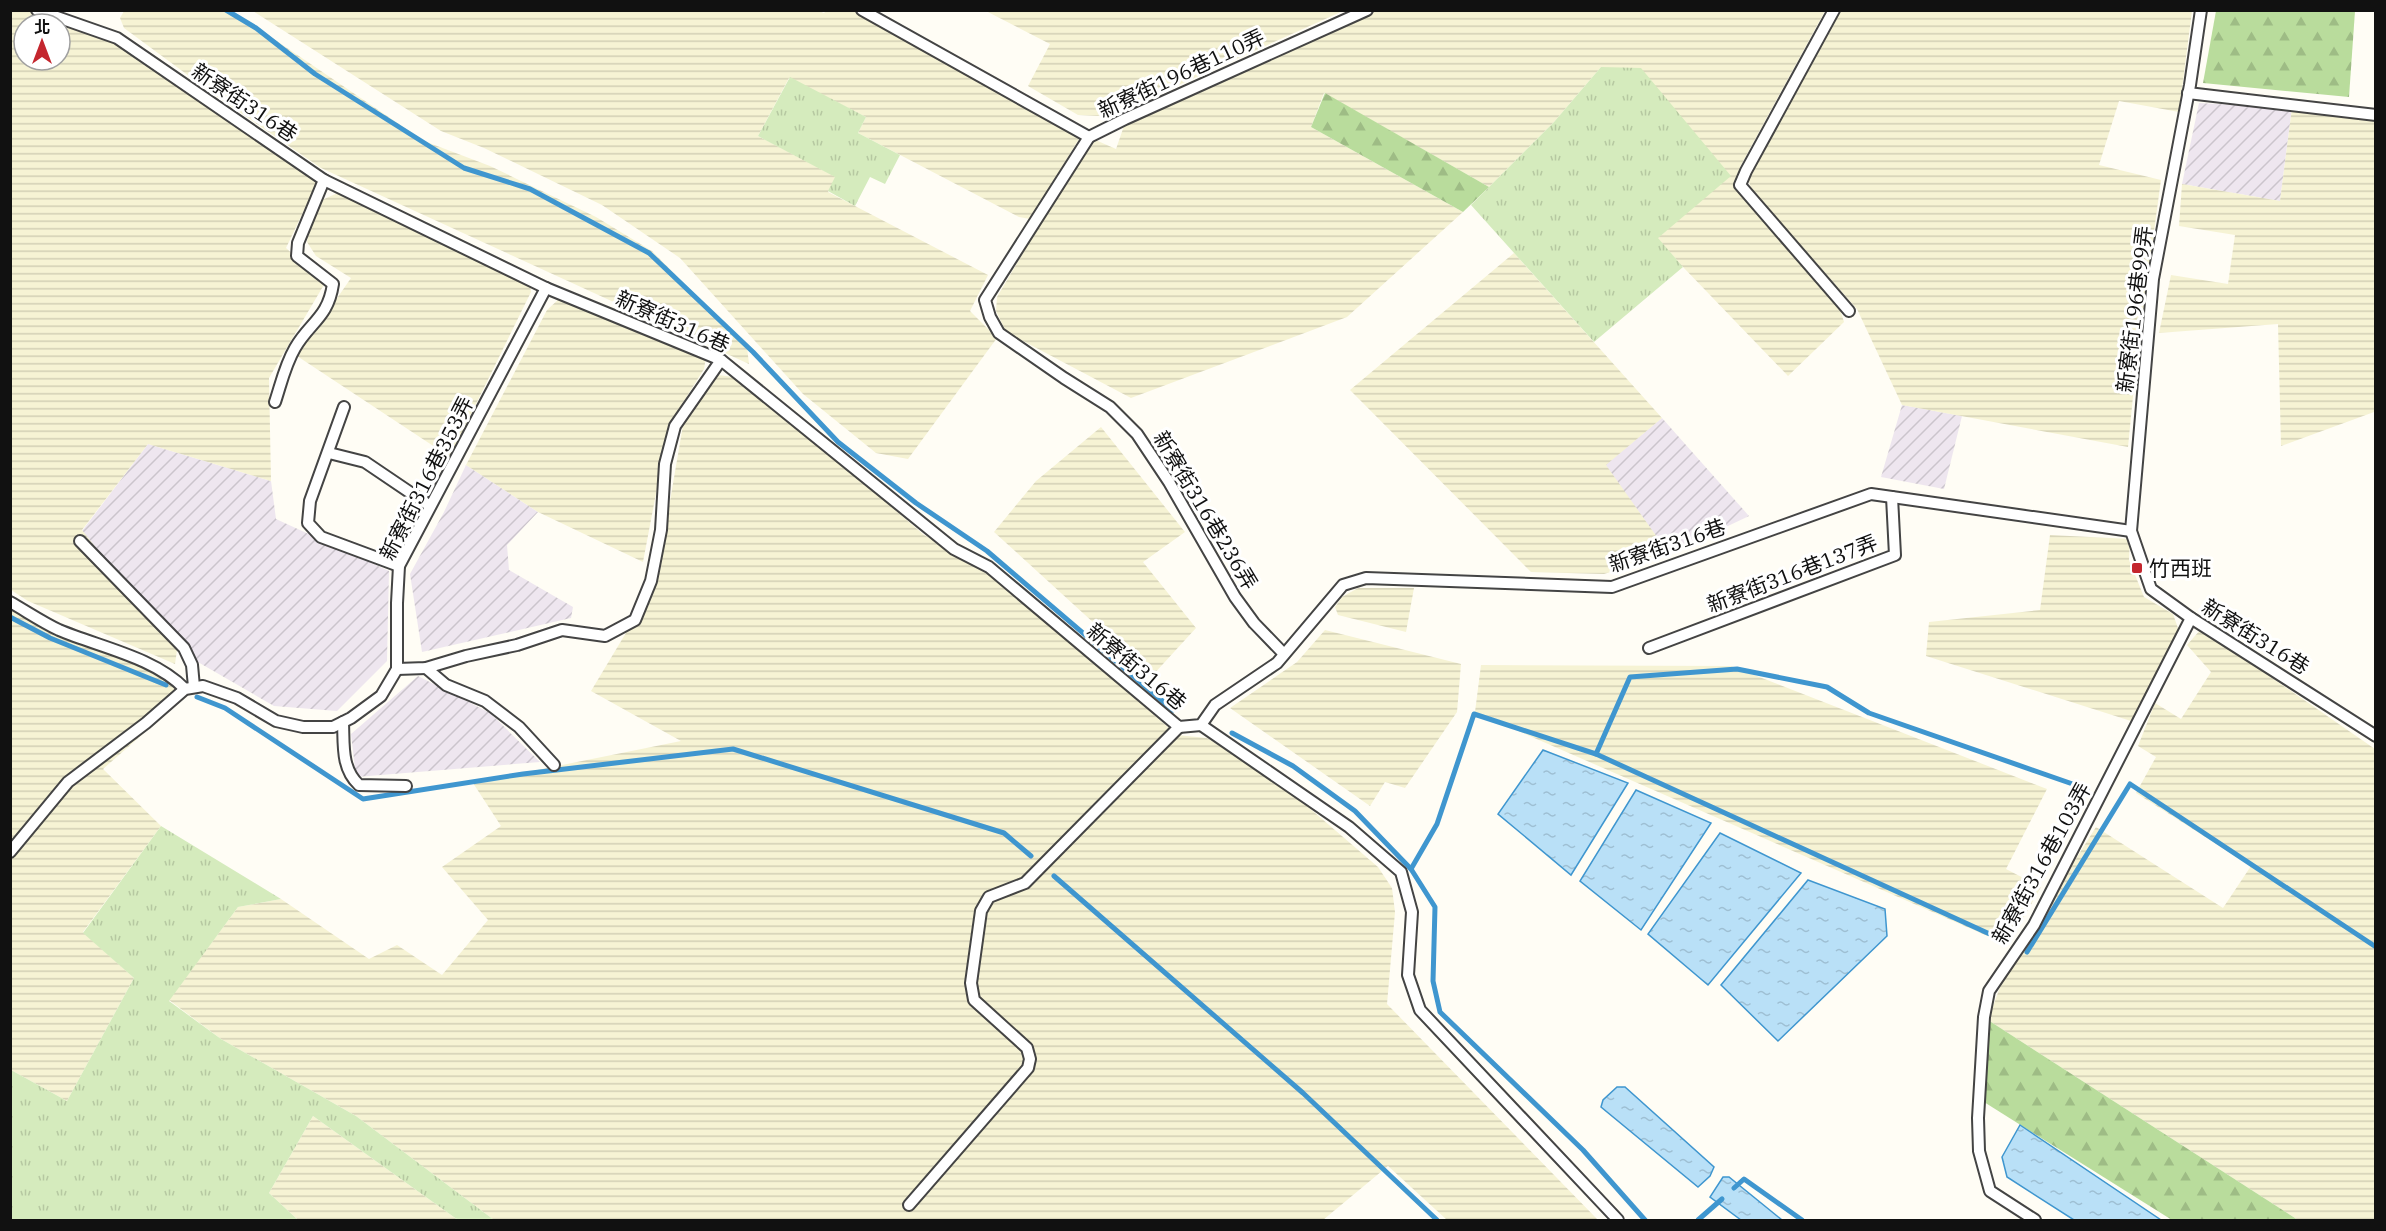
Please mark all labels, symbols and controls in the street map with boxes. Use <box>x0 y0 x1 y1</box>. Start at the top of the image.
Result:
north arrow <box>12 12 72 72</box>
text: 北 <box>34 17 50 37</box>
street label: 新寮街196巷110弄 <box>1093 22 1269 124</box>
street label: 新寮街316巷 <box>187 56 303 148</box>
street label: 新寮街196巷99弄 <box>2110 224 2158 394</box>
street label: 新寮街316巷 <box>612 283 734 359</box>
street label: 新寮街316巷353弄 <box>373 391 479 565</box>
street label: 新寮街316巷236弄 <box>1147 425 1265 595</box>
street label: 新寮街316巷 <box>1605 512 1729 578</box>
street label: 新寮街316巷137弄 <box>1703 528 1881 618</box>
place label: 竹西班 <box>2149 554 2212 582</box>
marker: 竹西班 <box>2130 561 2144 575</box>
street label: 新寮街316巷 <box>2197 592 2315 680</box>
street label: 新寮街316巷 <box>1081 616 1193 716</box>
street label: 新寮街316巷103弄 <box>1985 777 2097 949</box>

